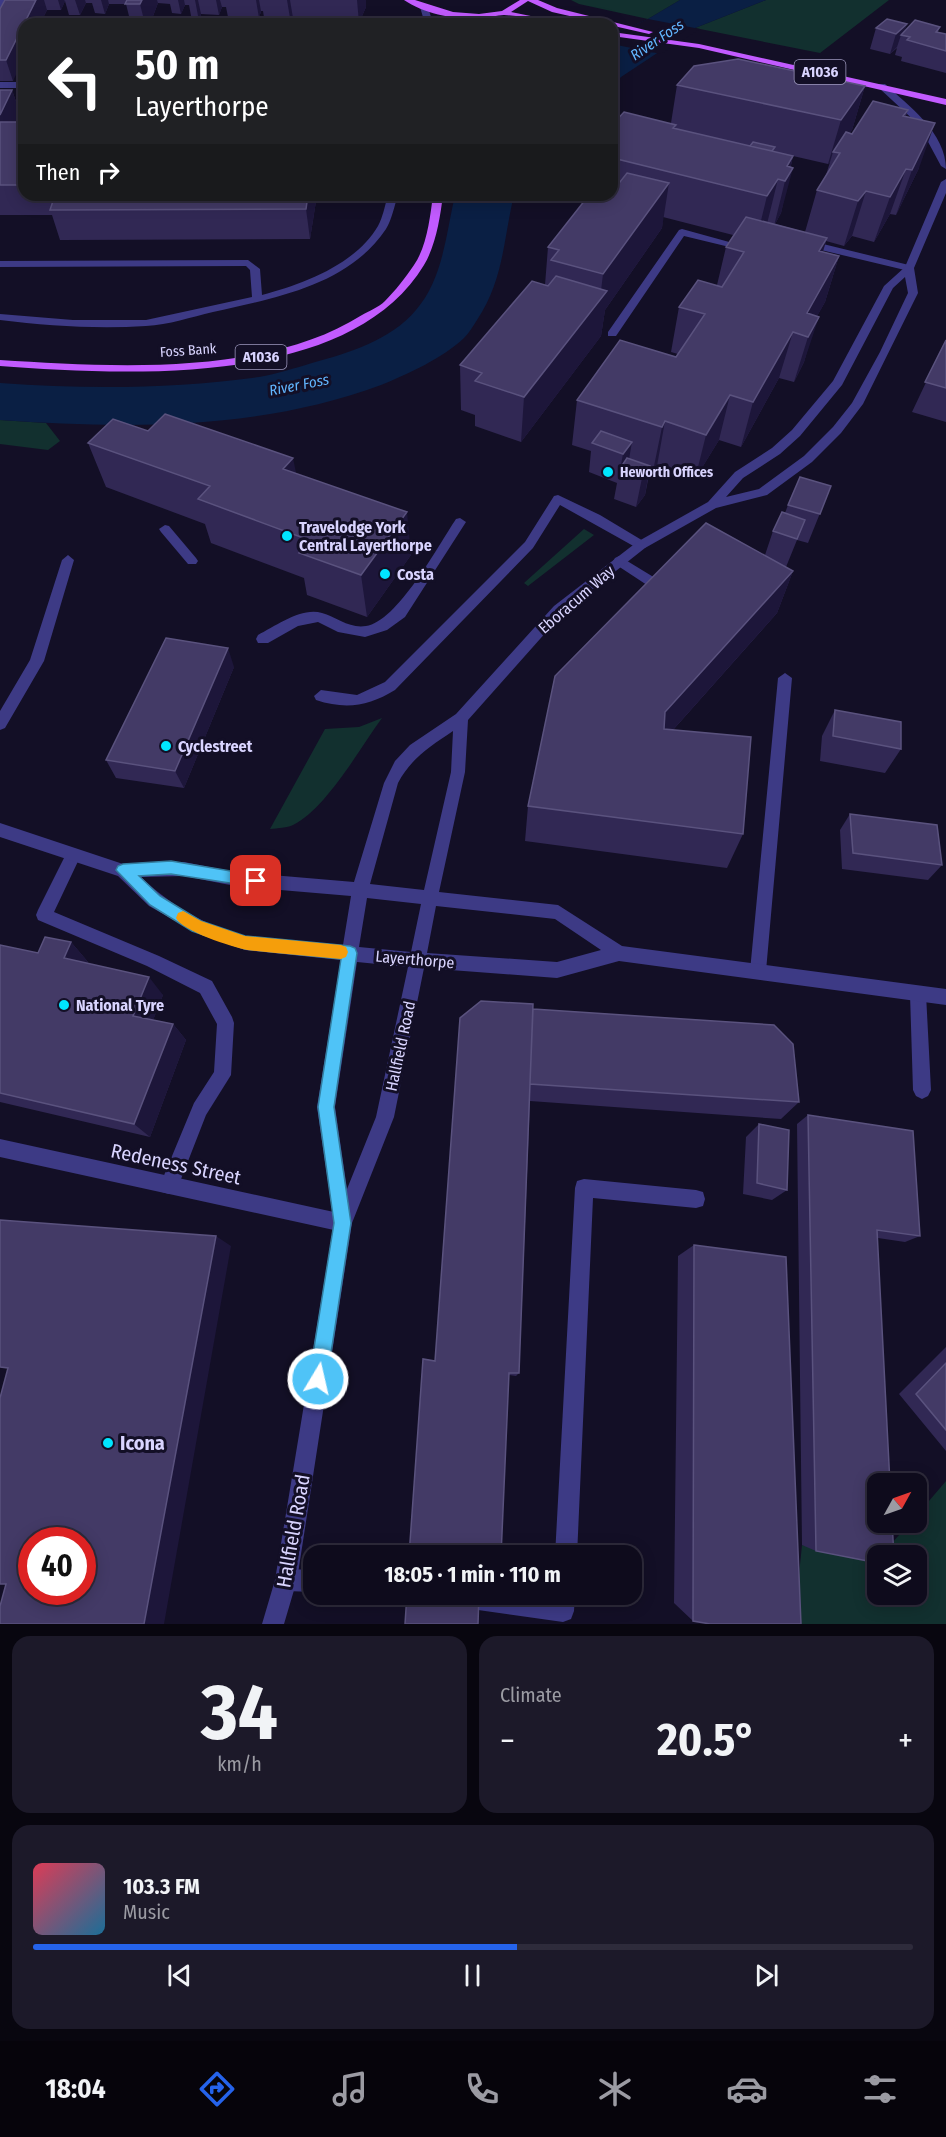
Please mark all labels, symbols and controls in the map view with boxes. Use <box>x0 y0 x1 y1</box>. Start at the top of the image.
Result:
water label: River Foss <box>627 15 688 64</box>
text: 50 m <box>135 40 219 90</box>
icon: left <box>36 42 114 120</box>
road number: A1036 <box>794 60 846 84</box>
text: Layerthorpe <box>135 91 269 123</box>
icon: right <box>92 156 125 189</box>
text: Then <box>36 159 80 186</box>
street label: Foss Bank <box>159 340 217 361</box>
road number: A1036 <box>236 345 286 369</box>
water label: River Foss <box>268 370 331 400</box>
place label: Heworth Offices <box>620 464 713 481</box>
marker: Heworth Offices <box>601 465 615 479</box>
place label: Travelodge York Central Layerthorpe <box>299 518 432 555</box>
marker: Travelodge York Central Layerthorpe <box>280 529 294 543</box>
street label: Eboracum Way <box>534 561 619 638</box>
place label: Costa <box>397 565 434 584</box>
marker: Costa <box>378 567 392 581</box>
place label: Cyclestreet <box>178 737 253 756</box>
marker: Cyclestreet <box>159 739 173 753</box>
pin <box>230 855 281 906</box>
icon: arrive <box>239 864 272 897</box>
street label: Layerthorpe <box>375 947 455 972</box>
place label: National Tyre <box>76 996 164 1015</box>
marker: National Tyre <box>57 998 71 1012</box>
street label: Hallfield Road <box>382 999 419 1093</box>
street label: Redeness Street <box>109 1139 244 1190</box>
position arrow <box>286 1347 350 1411</box>
place label: Icona <box>120 1431 165 1455</box>
marker: Icona <box>101 1436 115 1450</box>
street label: Hallfield Road <box>271 1472 315 1590</box>
north arrow <box>867 1473 927 1533</box>
map controls <box>867 1473 927 1605</box>
speed limit sign: 40 <box>18 1527 96 1605</box>
button: layers <box>867 1545 927 1605</box>
text: 18:05 · 1 min · 110 m <box>384 1561 561 1588</box>
text: 34 <box>201 1666 278 1760</box>
text: Climate <box>500 1683 562 1707</box>
text: 20.5° <box>657 1713 756 1767</box>
text: − <box>500 1721 515 1761</box>
text: + <box>898 1721 913 1761</box>
text: km/h <box>217 1752 262 1776</box>
text: 103.3 FM <box>123 1873 200 1900</box>
text: Music <box>123 1900 170 1924</box>
icon: previous <box>163 1959 196 1992</box>
icon: pause <box>456 1959 489 1992</box>
icon: next <box>750 1959 783 1992</box>
icon: directions <box>196 2068 238 2110</box>
icon: music <box>329 2068 371 2110</box>
icon: phone <box>461 2068 503 2110</box>
icon: climate <box>594 2068 636 2110</box>
icon: car <box>726 2068 768 2110</box>
icon: filters <box>859 2068 901 2110</box>
text: 18:04 <box>45 2073 106 2105</box>

